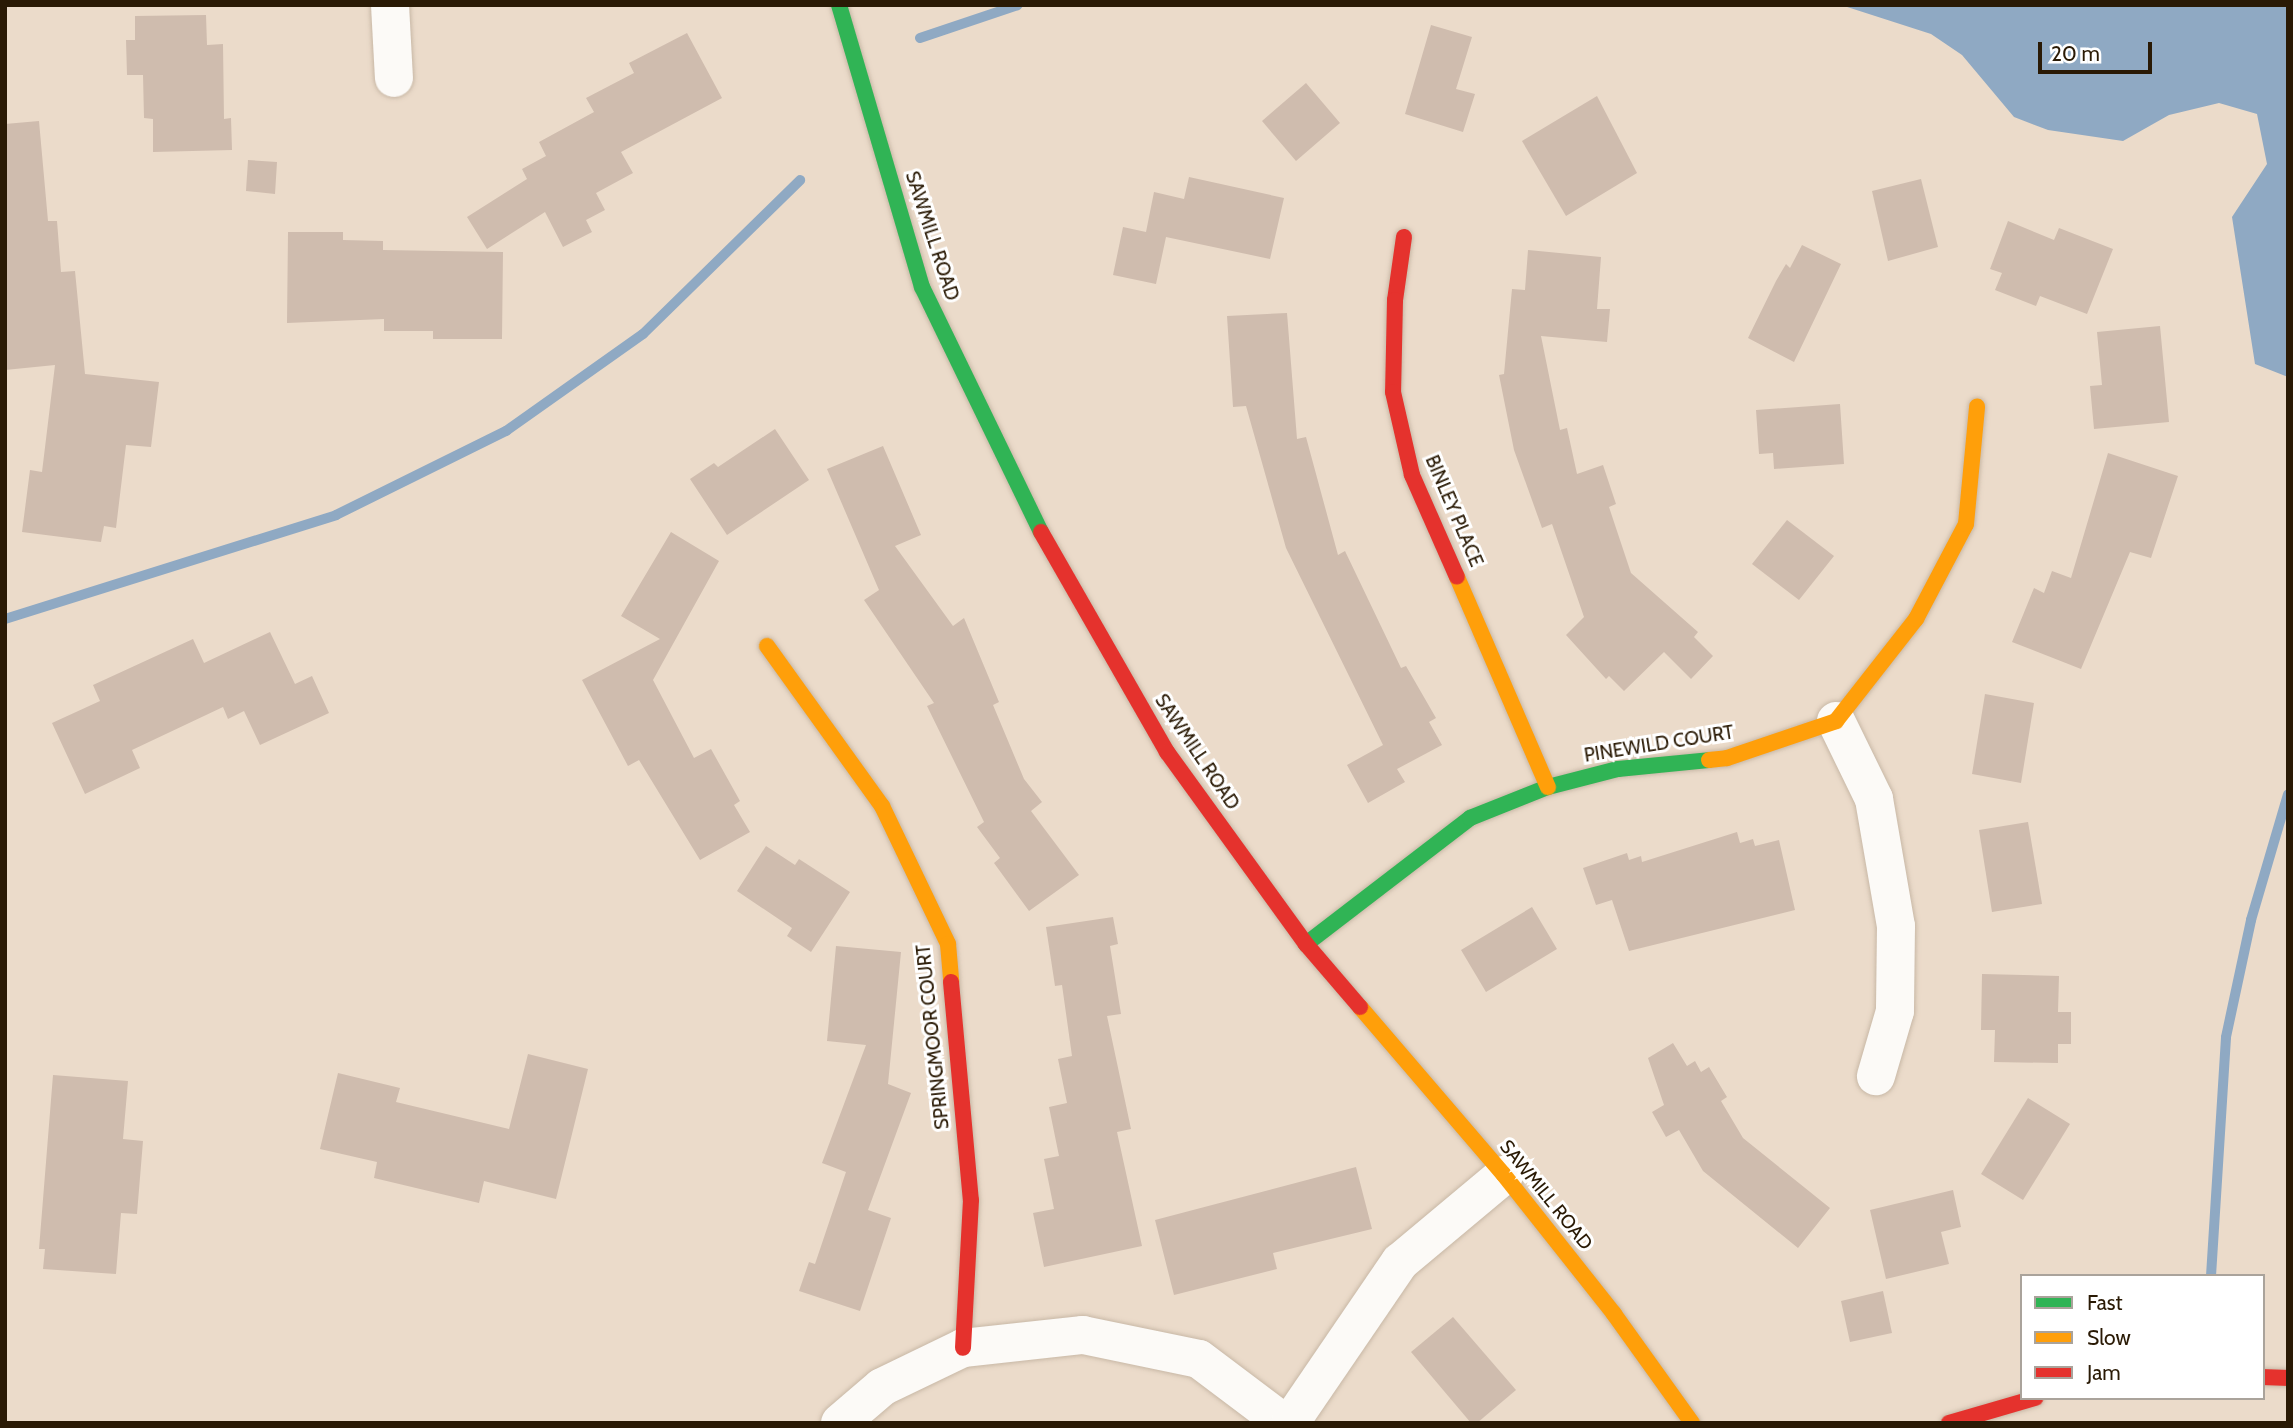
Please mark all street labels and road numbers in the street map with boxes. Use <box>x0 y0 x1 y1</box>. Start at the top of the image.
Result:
street label: SAWMILL ROAD <box>900 168 964 304</box>
street label: BINLEY PLACE <box>1420 452 1488 570</box>
street label: SAWMILL ROAD <box>1150 690 1244 814</box>
street label: PINEWILD COURT <box>1583 721 1735 767</box>
street label: SPRINGMOOR COURT <box>912 943 954 1131</box>
street label: SAWMILL ROAD <box>1495 1136 1597 1254</box>

